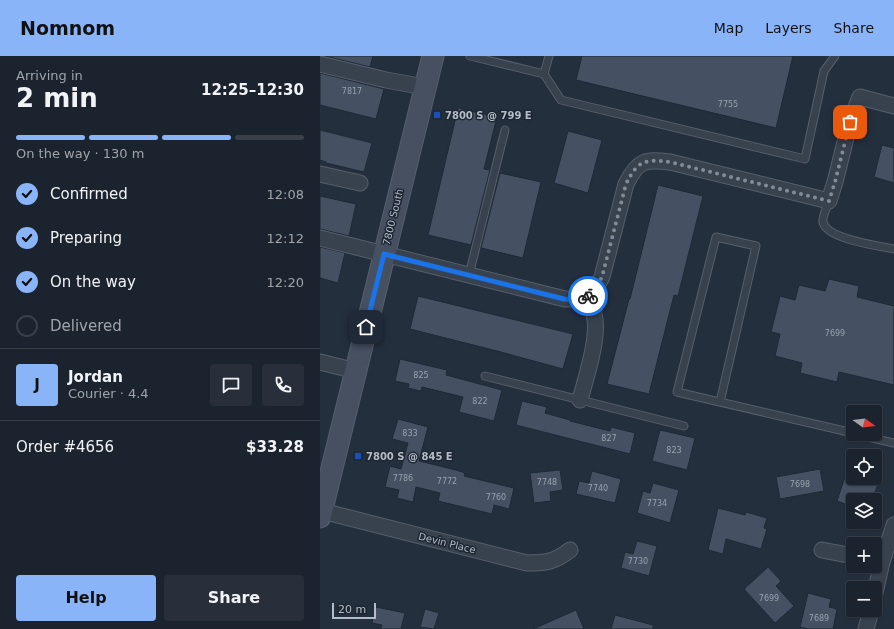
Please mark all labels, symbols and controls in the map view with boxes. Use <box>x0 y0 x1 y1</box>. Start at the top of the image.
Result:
text: Nomnom <box>20 17 115 39</box>
text: Map <box>714 20 743 36</box>
text: Layers <box>765 20 812 36</box>
text: Share <box>834 20 874 36</box>
text: Arriving in <box>16 68 83 83</box>
text: 12:25–12:30 <box>201 81 304 99</box>
text: 2 min <box>16 83 98 113</box>
house number: 7817 <box>342 87 362 96</box>
house number: 7755 <box>718 100 738 109</box>
pin <box>833 105 867 139</box>
marker: 7800 S @ 799 E <box>432 110 442 120</box>
place label: 7800 S @ 799 E <box>445 110 532 121</box>
icon: bag <box>839 111 861 133</box>
text: On the way · 130 m <box>16 146 144 161</box>
icon: check <box>16 183 38 205</box>
text: Confirmed <box>50 185 128 203</box>
text: 12:08 <box>267 187 304 202</box>
street label: 7800 South <box>381 188 405 246</box>
icon: check <box>16 227 38 249</box>
text: Preparing <box>50 229 122 247</box>
text: 12:12 <box>267 231 304 246</box>
icon: check <box>16 271 38 293</box>
text: On the way <box>50 273 136 291</box>
text: 12:20 <box>267 275 304 290</box>
courier <box>568 276 608 316</box>
icon: bike <box>577 285 599 307</box>
pin <box>349 310 383 344</box>
icon: home <box>355 316 377 338</box>
text: Delivered <box>50 317 122 335</box>
house number: 7699 <box>825 329 845 338</box>
button: chat <box>210 364 252 406</box>
button: phone <box>262 364 304 406</box>
text: Jordan <box>68 368 123 386</box>
house number: 825 <box>413 371 429 380</box>
text: J <box>34 376 40 394</box>
text: Courier · 4.4 <box>68 386 149 401</box>
house number: 822 <box>472 397 488 406</box>
north arrow <box>846 405 882 441</box>
map controls <box>846 405 882 617</box>
house number: 833 <box>402 429 418 438</box>
house number: 827 <box>601 434 617 443</box>
text: Order #4656 <box>16 438 114 456</box>
text: $33.28 <box>246 438 304 456</box>
house number: 823 <box>666 446 682 455</box>
button: locate <box>846 449 882 485</box>
marker: 7800 S @ 845 E <box>353 451 363 461</box>
place label: 7800 S @ 845 E <box>366 451 453 462</box>
house number: 7786 <box>393 474 413 483</box>
house number: 7772 <box>437 477 457 486</box>
house number: 7748 <box>537 478 557 487</box>
house number: 7698 <box>790 480 810 489</box>
house number: 7740 <box>588 484 608 493</box>
house number: 7760 <box>486 493 506 502</box>
button: layers <box>846 493 882 529</box>
house number: 7734 <box>647 499 667 508</box>
street label: Devin Place <box>417 531 477 555</box>
button: + <box>846 537 882 573</box>
house number: 7730 <box>628 557 648 566</box>
button: Help <box>16 575 156 621</box>
button: Share <box>164 575 304 621</box>
button: − <box>846 581 882 617</box>
house number: 7699 <box>759 594 779 603</box>
scale bar <box>332 601 376 620</box>
text: 20 m <box>338 603 366 616</box>
house number: 7689 <box>809 614 829 623</box>

